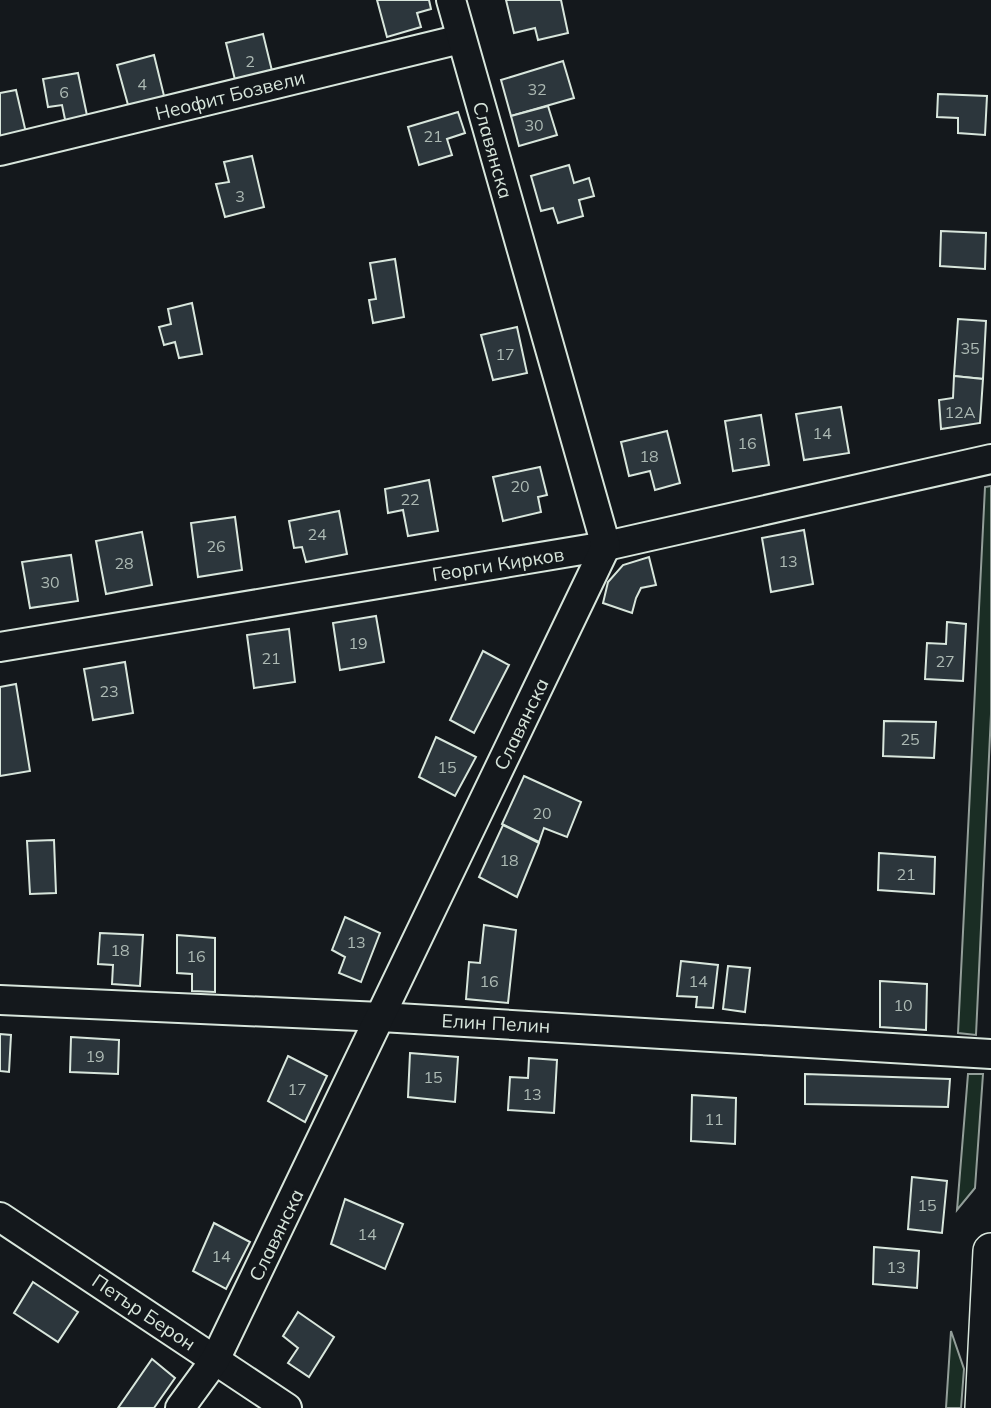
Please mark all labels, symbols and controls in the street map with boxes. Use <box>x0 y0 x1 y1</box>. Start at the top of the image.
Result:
house number: 2 <box>245 51 255 71</box>
street label: Неофит Бозвели <box>153 65 307 125</box>
house number: 4 <box>137 74 147 94</box>
house number: 32 <box>527 79 547 99</box>
house number: 6 <box>59 82 69 102</box>
street label: Славянска <box>468 99 518 201</box>
house number: 30 <box>524 115 544 135</box>
house number: 21 <box>423 126 443 146</box>
house number: 3 <box>235 186 245 206</box>
house number: 35 <box>960 338 980 358</box>
house number: 17 <box>495 344 515 364</box>
house number: 12А <box>945 402 976 422</box>
house number: 14 <box>812 423 832 443</box>
house number: 16 <box>737 433 757 453</box>
house number: 18 <box>639 446 659 466</box>
house number: 20 <box>510 476 530 496</box>
house number: 22 <box>400 489 420 509</box>
house number: 24 <box>307 524 327 544</box>
house number: 26 <box>206 536 226 556</box>
street label: Георги Кирков <box>430 542 566 586</box>
house number: 13 <box>778 551 798 571</box>
house number: 28 <box>114 553 134 573</box>
house number: 30 <box>40 572 60 592</box>
house number: 19 <box>348 633 368 653</box>
house number: 21 <box>261 648 281 668</box>
house number: 27 <box>935 651 955 671</box>
street label: Славянска <box>488 674 554 774</box>
house number: 23 <box>99 681 119 701</box>
house number: 25 <box>900 729 920 749</box>
house number: 15 <box>437 757 457 777</box>
house number: 20 <box>532 803 552 823</box>
house number: 18 <box>499 850 519 870</box>
house number: 21 <box>896 864 916 884</box>
house number: 13 <box>346 932 366 952</box>
house number: 18 <box>110 940 130 960</box>
house number: 16 <box>186 946 206 966</box>
house number: 16 <box>479 971 499 991</box>
house number: 14 <box>688 971 708 991</box>
house number: 10 <box>893 995 913 1015</box>
street label: Елин Пелин <box>441 1008 551 1038</box>
house number: 19 <box>85 1046 105 1066</box>
house number: 15 <box>423 1067 443 1087</box>
house number: 17 <box>287 1079 307 1099</box>
house number: 13 <box>522 1084 542 1104</box>
house number: 11 <box>704 1109 724 1129</box>
street label: Славянска <box>243 1185 309 1285</box>
house number: 15 <box>917 1195 937 1215</box>
house number: 14 <box>357 1224 377 1244</box>
house number: 14 <box>211 1246 231 1266</box>
house number: 13 <box>886 1257 906 1277</box>
street label: Петър Берон <box>88 1269 200 1355</box>

